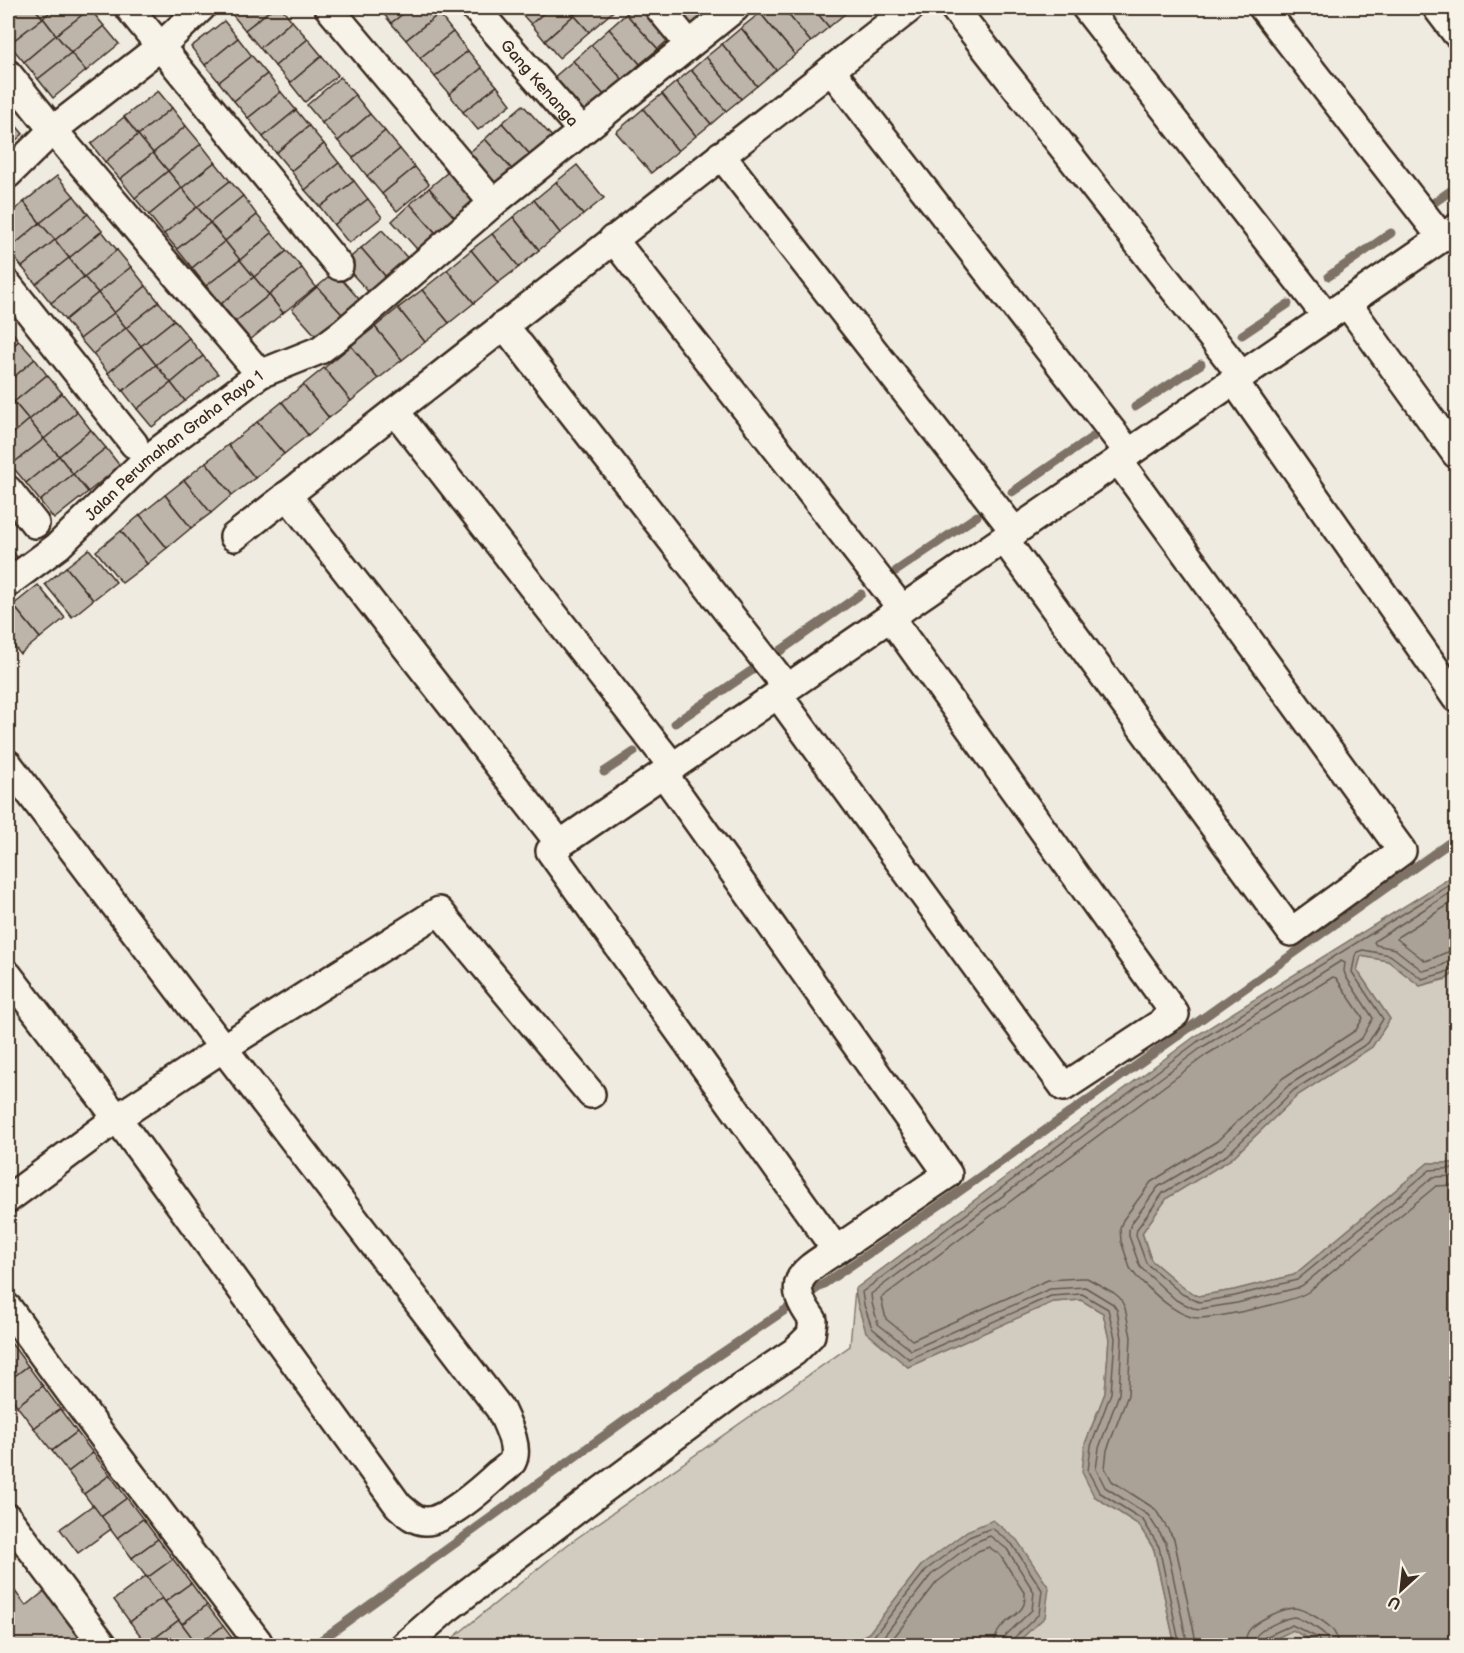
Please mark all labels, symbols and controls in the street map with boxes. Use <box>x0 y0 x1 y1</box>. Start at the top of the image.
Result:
street label: Gang Kenanga <box>496 36 582 131</box>
street label: Jalan Perumahan Graha Raya 1 <box>82 367 267 525</box>
north arrow <box>1371 1560 1431 1620</box>
text: U <box>1385 1591 1404 1613</box>

